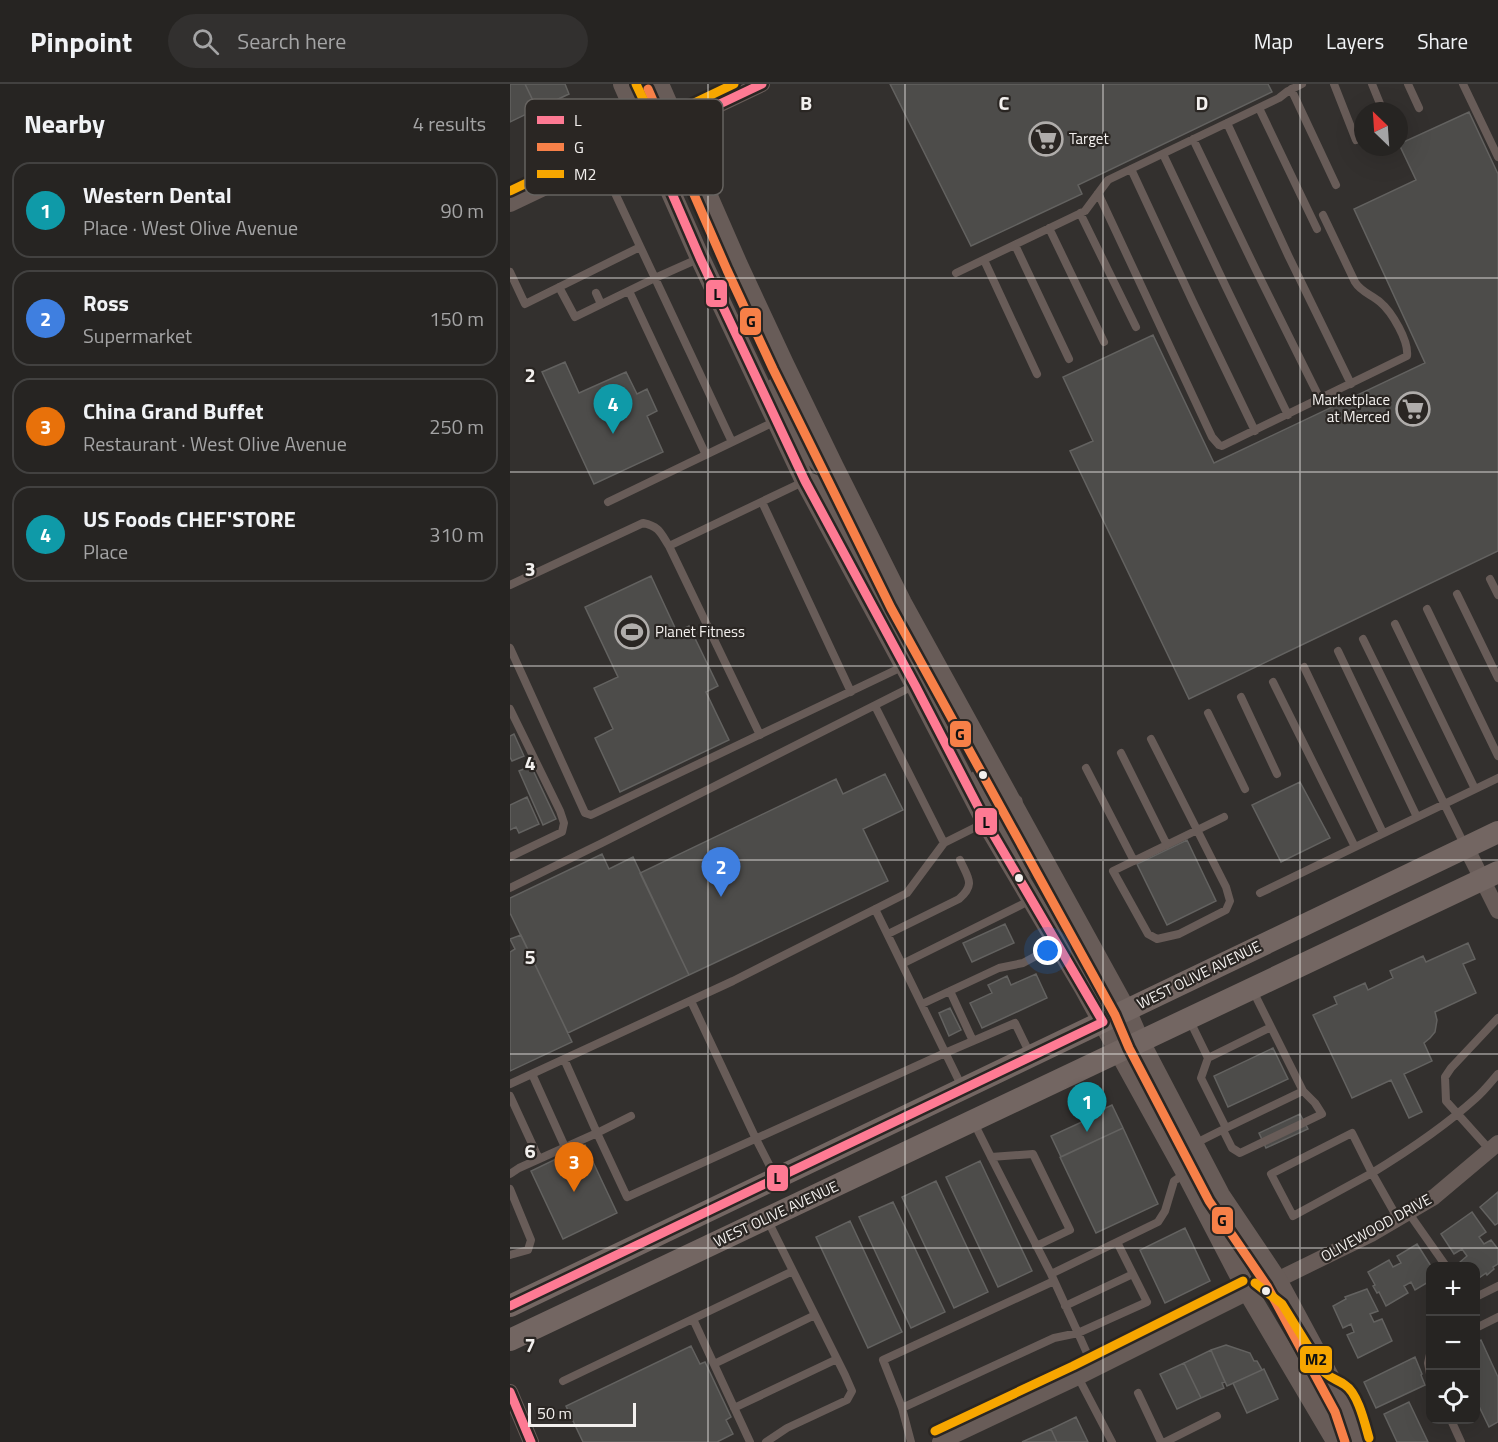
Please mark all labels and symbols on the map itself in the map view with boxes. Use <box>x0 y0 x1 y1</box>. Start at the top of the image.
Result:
text: B <box>800 87 812 118</box>
text: C <box>999 87 1010 118</box>
text: D <box>1196 87 1208 118</box>
legend <box>525 99 723 195</box>
north arrow <box>1354 102 1408 156</box>
text: L <box>574 108 582 132</box>
supermarket icon: Target <box>1028 121 1064 157</box>
place label: Target <box>1069 127 1109 150</box>
text: G <box>574 135 584 159</box>
text: M2 <box>574 162 596 186</box>
line badge: L <box>705 279 728 308</box>
text: L <box>713 282 721 306</box>
line badge: G <box>739 307 762 336</box>
text: G <box>746 309 756 333</box>
text: 2 <box>524 359 536 390</box>
pin: 4 <box>594 384 632 434</box>
place label: Marketplace at Merced <box>1312 388 1390 428</box>
supermarket icon: Marketplace at Merced <box>1395 391 1431 427</box>
text: 3 <box>524 553 536 584</box>
sports icon: Planet Fitness <box>614 614 650 650</box>
place label: Planet Fitness <box>655 620 745 643</box>
line badge: G <box>949 720 972 748</box>
text: G <box>955 722 965 746</box>
text: 4 <box>524 747 536 778</box>
unlabelled marker <box>977 769 989 781</box>
line badge: L <box>974 807 998 836</box>
text: L <box>982 810 990 834</box>
pin: 2 <box>702 848 740 897</box>
unlabelled marker <box>1013 872 1025 884</box>
street label: WEST OLIVE AVENUE <box>1133 934 1265 1015</box>
your location <box>1033 936 1062 965</box>
text: 5 <box>524 941 536 972</box>
pin: 1 <box>1068 1082 1106 1132</box>
text: 6 <box>524 1135 536 1166</box>
pin: 3 <box>554 1142 594 1192</box>
line badge: L <box>766 1164 789 1192</box>
street label: WEST OLIVE AVENUE <box>711 1177 841 1251</box>
street label: OLIVEWOOD DRIVE <box>1316 1188 1435 1268</box>
line badge: G <box>1211 1206 1234 1235</box>
text: G <box>1217 1208 1227 1232</box>
unlabelled marker <box>1260 1285 1272 1297</box>
text: 7 <box>524 1329 536 1360</box>
line badge: M2 <box>1299 1345 1333 1374</box>
text: M2 <box>1305 1347 1327 1371</box>
scale bar <box>528 1400 636 1428</box>

